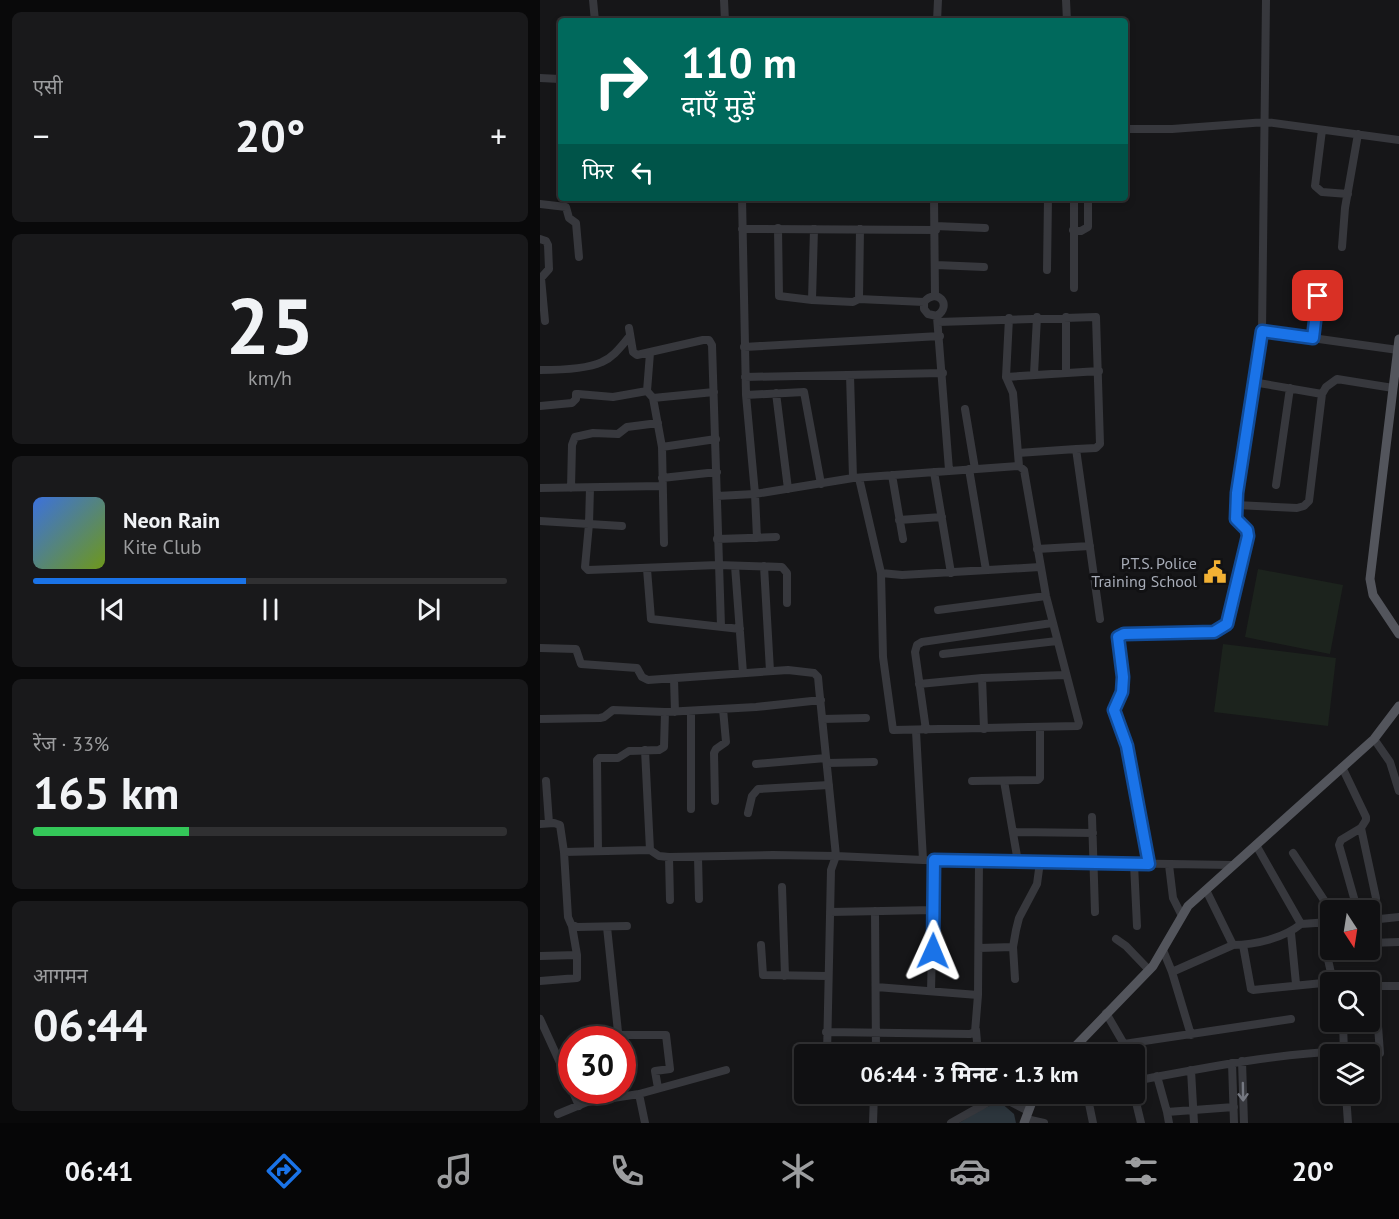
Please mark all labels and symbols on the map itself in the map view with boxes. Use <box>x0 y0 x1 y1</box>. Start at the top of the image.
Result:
pin <box>1292 270 1343 321</box>
place label: P.T.S. Police Training School <box>1091 553 1197 591</box>
public building icon: P.T.S. Police Training School <box>1202 559 1228 585</box>
north arrow <box>1320 900 1380 960</box>
position arrow <box>901 919 965 983</box>
speed limit sign: 30 <box>558 1026 636 1104</box>
one-way arrow <box>1237 1082 1249 1102</box>

